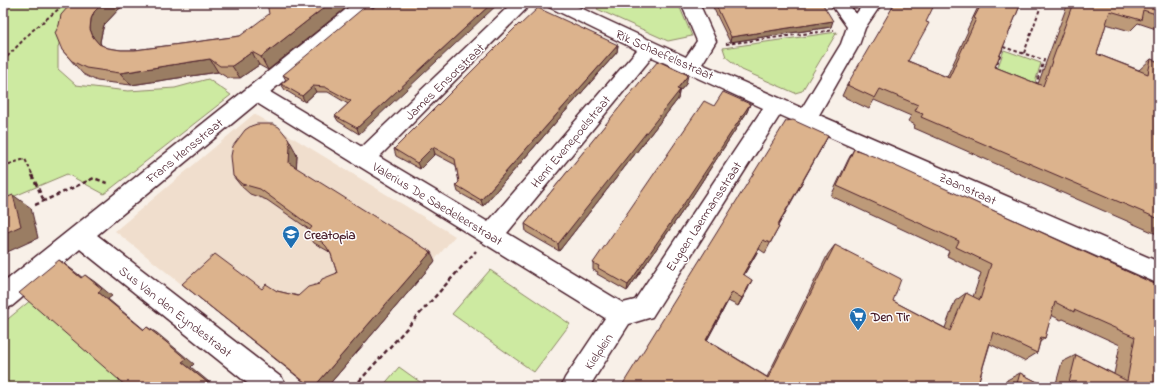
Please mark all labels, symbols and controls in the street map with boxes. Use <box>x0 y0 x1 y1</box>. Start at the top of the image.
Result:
street label: Rik Schaefelsstraat <box>612 25 717 86</box>
street label: James Ensorstraat <box>401 39 490 125</box>
street label: Henri Evenepoelstraat <box>527 91 616 193</box>
street label: Frans Hensstraat <box>141 114 228 189</box>
street label: Valerius De Saedeleerstraat <box>368 157 507 251</box>
street label: Eugeen Laermansstraat <box>662 158 748 276</box>
street label: Zaanstraat <box>936 168 1000 211</box>
school or university icon: Creatopia <box>281 224 301 249</box>
place label: Creatopia <box>304 226 356 245</box>
street label: Sus Van den Eyndestraat <box>114 262 236 364</box>
supermarket icon: Den Tir <box>848 306 868 331</box>
place label: Den Tir <box>870 308 911 327</box>
street label: Kielplein <box>580 330 618 374</box>

